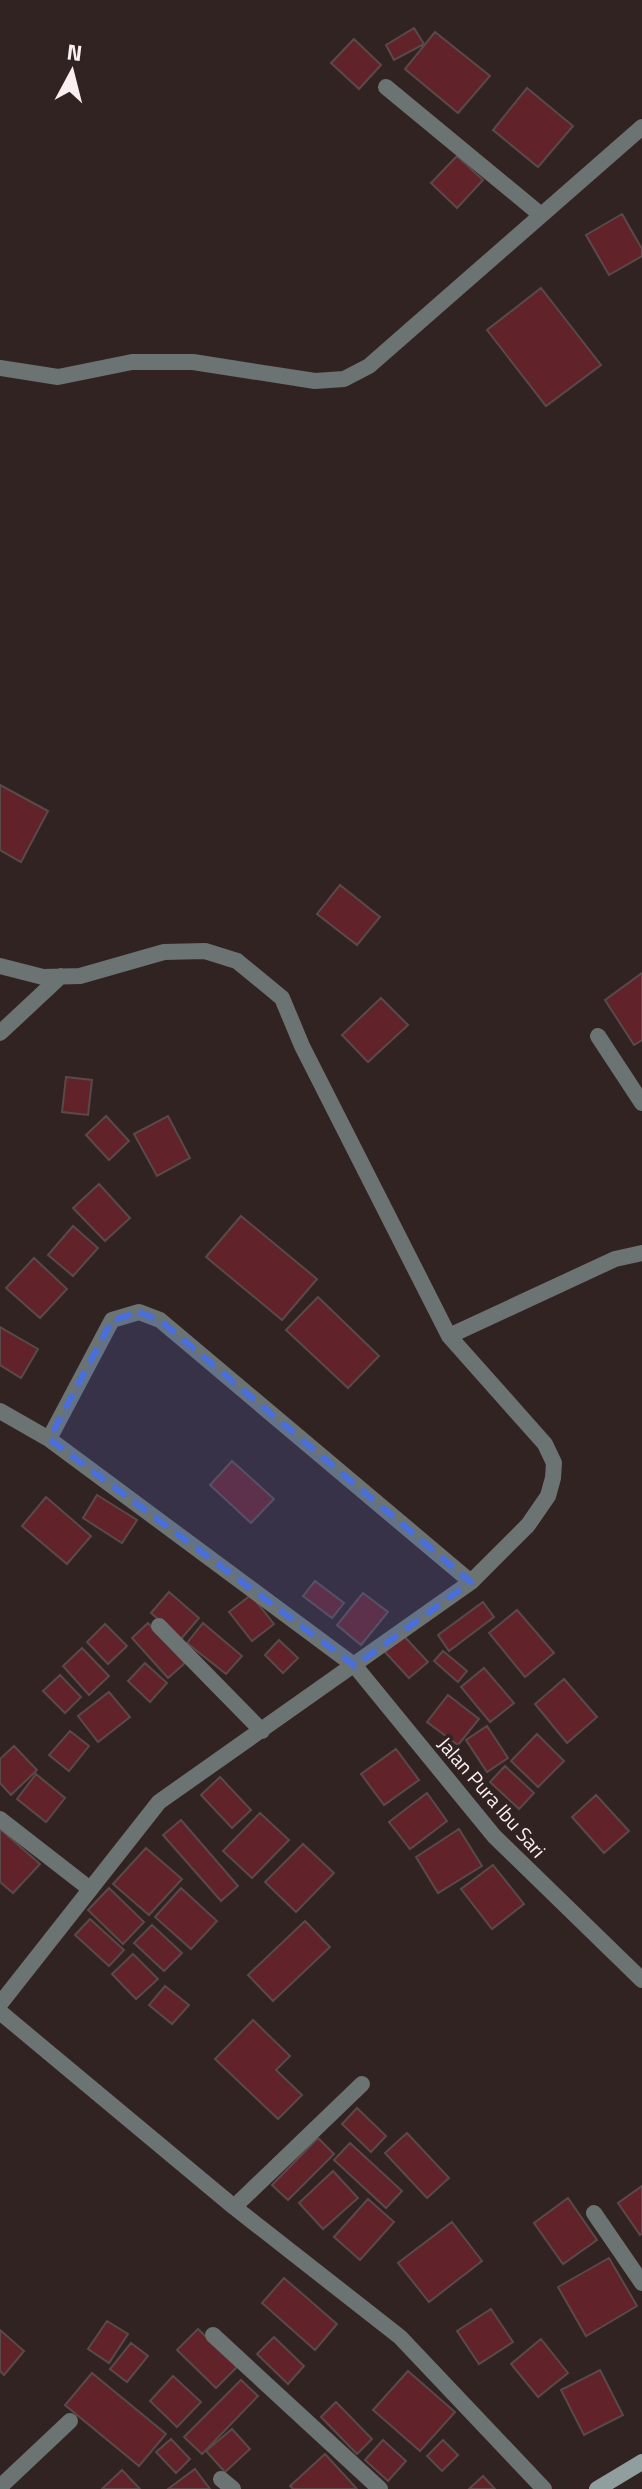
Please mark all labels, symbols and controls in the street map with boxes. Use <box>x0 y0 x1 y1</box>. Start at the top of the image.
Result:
north arrow <box>32 32 112 112</box>
text: N <box>65 34 84 70</box>
street label: Jalan Pura Ibu Sari <box>430 1729 554 1865</box>

